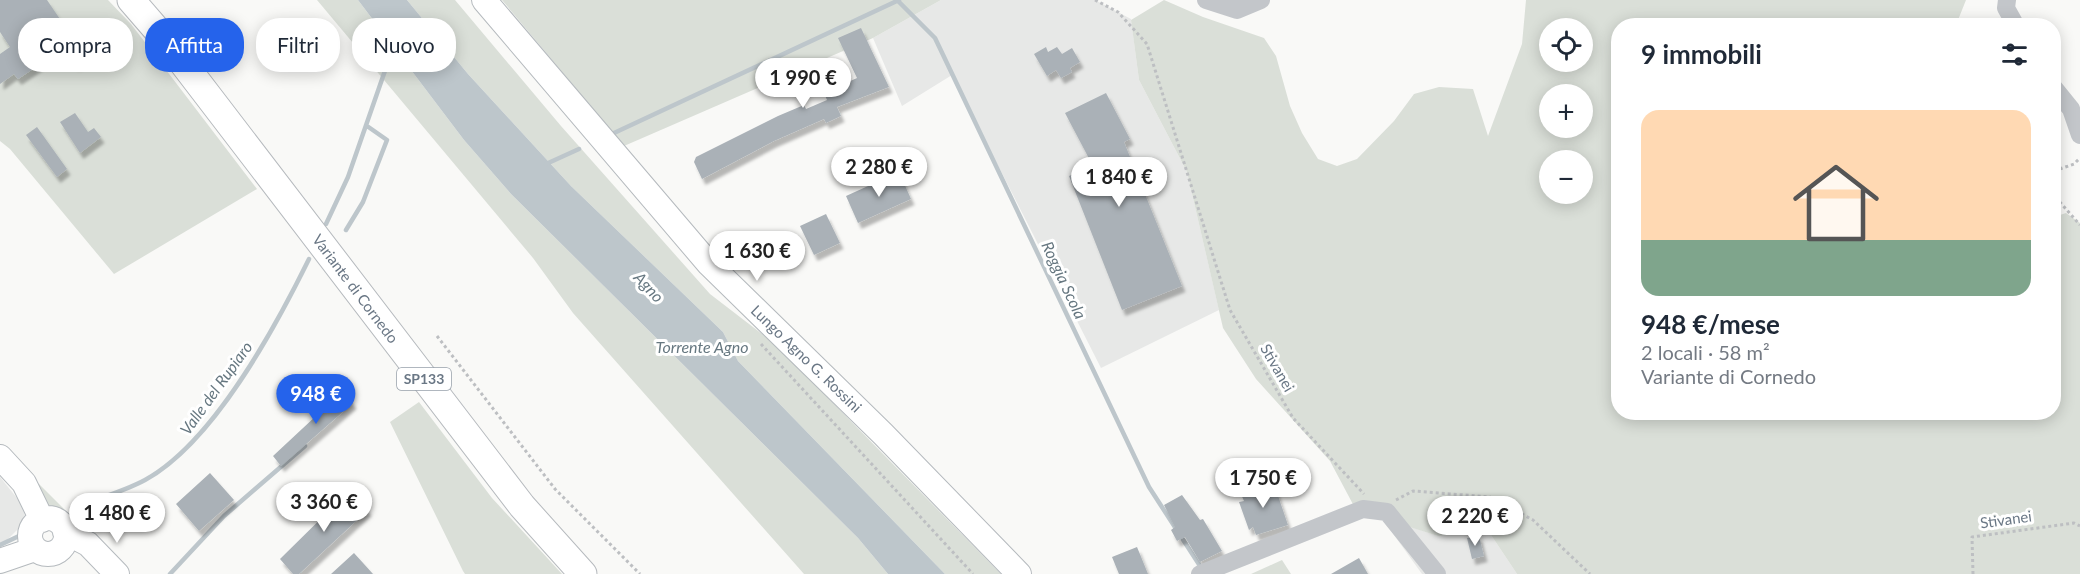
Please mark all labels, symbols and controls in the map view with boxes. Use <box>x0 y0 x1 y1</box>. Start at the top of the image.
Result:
chip: Compra <box>18 18 133 72</box>
chip: Affitta <box>145 18 244 72</box>
chip: Filtri <box>256 18 340 72</box>
chip: Nuovo <box>352 18 456 72</box>
map controls <box>1539 18 1593 204</box>
button: locate <box>1539 18 1593 72</box>
text: 9 immobili <box>1641 38 1762 70</box>
icon: filters <box>1998 38 2031 71</box>
pin: 1 990 € <box>748 58 858 109</box>
text: 1 990 € <box>769 65 837 89</box>
button: + <box>1539 84 1593 138</box>
pin: 2 280 € <box>824 147 934 198</box>
icon: home <box>1782 149 1890 257</box>
button: − <box>1539 150 1593 204</box>
text: 2 280 € <box>845 154 913 178</box>
pin: 1 840 € <box>1064 157 1174 208</box>
text: 1 840 € <box>1085 164 1153 188</box>
street label: Variante di Cornedo <box>309 231 402 346</box>
pin: 1 630 € <box>702 231 812 282</box>
text: 1 630 € <box>723 238 791 262</box>
water label: Roggia Scola <box>1038 238 1091 322</box>
water label: Agno <box>630 267 668 306</box>
street label: Lungo Agno G. Rossini <box>748 301 866 416</box>
text: 948 €/mese <box>1641 308 1780 340</box>
water label: Valle del Rupiaro <box>175 337 256 438</box>
water label: Torrente Agno <box>655 337 749 356</box>
street label: Stivanei <box>1257 340 1299 395</box>
text: 2 locali · 58 m² <box>1641 340 1770 364</box>
text: Variante di Cornedo <box>1641 364 1816 388</box>
road number: SP133 <box>397 368 451 390</box>
pin: 948 € <box>274 374 358 425</box>
text: 948 € <box>290 381 342 405</box>
pin: 1 750 € <box>1208 458 1318 509</box>
text: 1 750 € <box>1229 465 1297 489</box>
pin: 3 360 € <box>269 482 379 533</box>
text: 3 360 € <box>290 489 358 513</box>
pin: 1 480 € <box>62 493 172 544</box>
pin: 2 220 € <box>1420 496 1530 547</box>
text: 1 480 € <box>83 500 151 524</box>
text: 2 220 € <box>1441 503 1509 527</box>
street label: Stivanei <box>1979 506 2033 532</box>

